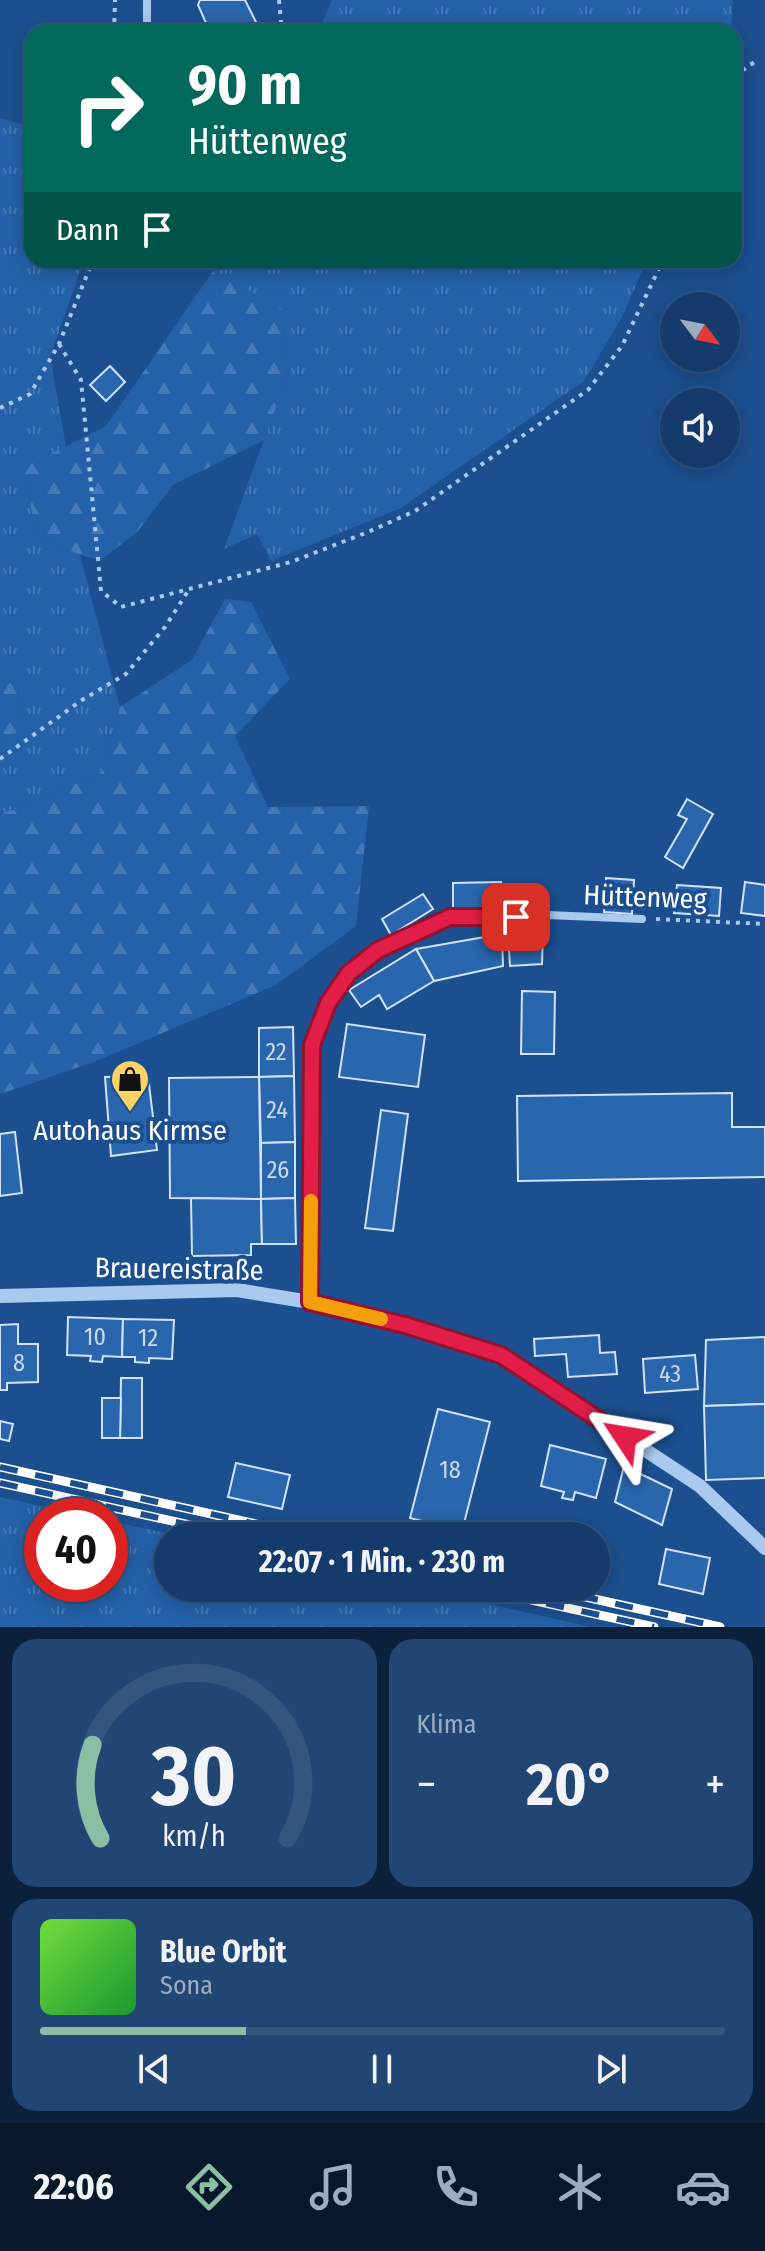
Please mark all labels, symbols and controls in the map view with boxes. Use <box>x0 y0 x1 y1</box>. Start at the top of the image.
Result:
text: 90 m <box>188 52 302 119</box>
icon: right <box>56 56 160 160</box>
text: Hüttenweg <box>188 120 347 164</box>
icon: arrive <box>135 208 179 252</box>
text: Dann <box>56 212 119 248</box>
north arrow <box>660 292 740 372</box>
map controls <box>660 292 740 468</box>
button: sound <box>660 388 740 468</box>
street label: Hüttenweg <box>583 878 708 916</box>
pin <box>482 883 550 951</box>
icon: arrive <box>494 895 538 939</box>
house number: 22 <box>265 1038 287 1066</box>
shop icon: Autohaus Kirmse <box>109 1058 151 1113</box>
house number: 24 <box>266 1096 288 1124</box>
place label: Autohaus Kirmse <box>33 1114 227 1147</box>
house number: 26 <box>267 1156 289 1184</box>
street label: Brauereistraße <box>94 1251 264 1287</box>
house number: 10 <box>84 1323 106 1351</box>
house number: 12 <box>138 1324 158 1352</box>
house number: 8 <box>13 1349 25 1377</box>
house number: 43 <box>659 1360 681 1388</box>
position arrow <box>583 1395 667 1479</box>
house number: 18 <box>439 1456 461 1484</box>
speed limit sign: 40 <box>24 1498 128 1602</box>
text: 22:07 · 1 Min. · 230 m <box>259 1544 505 1580</box>
text: Klima <box>417 1709 476 1740</box>
text: 30 <box>151 1727 237 1827</box>
text: 20° <box>526 1749 615 1821</box>
text: − <box>417 1758 436 1811</box>
text: + <box>705 1758 725 1811</box>
text: km/h <box>162 1819 226 1854</box>
text: Blue Orbit <box>160 1934 286 1970</box>
text: Sona <box>160 1970 213 2001</box>
icon: previous <box>132 2047 176 2091</box>
icon: pause <box>360 2047 404 2091</box>
icon: next <box>589 2047 633 2091</box>
icon: directions <box>181 2159 237 2215</box>
icon: music <box>305 2159 361 2215</box>
icon: phone <box>428 2159 484 2215</box>
icon: climate <box>552 2159 608 2215</box>
icon: car <box>675 2159 731 2215</box>
text: 22:06 <box>34 2165 114 2209</box>

